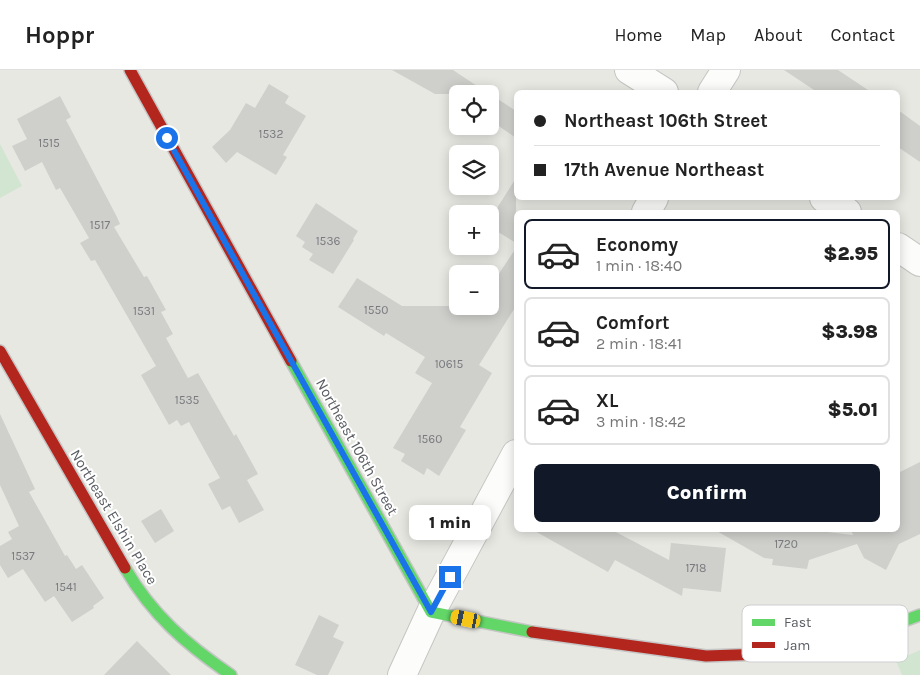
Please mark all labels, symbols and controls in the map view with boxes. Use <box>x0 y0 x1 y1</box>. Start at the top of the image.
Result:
text: Hoppr <box>25 21 94 49</box>
text: Home <box>614 24 662 46</box>
text: Map <box>690 24 726 46</box>
text: About <box>754 24 803 46</box>
text: Contact <box>831 24 895 46</box>
map controls <box>449 85 499 315</box>
button: locate <box>449 85 499 135</box>
text: Northeast 106th Street <box>564 110 768 132</box>
route start <box>156 127 178 149</box>
house number: 1532 <box>259 127 283 141</box>
house number: 1515 <box>38 136 60 150</box>
button: layers <box>449 145 499 195</box>
text: 17th Avenue Northeast <box>564 159 764 181</box>
button: + <box>449 205 499 255</box>
house number: 1517 <box>90 218 111 232</box>
icon: car <box>536 232 581 277</box>
house number: 1536 <box>316 234 340 248</box>
text: Economy <box>596 234 678 256</box>
text: $2.95 <box>823 243 878 265</box>
text: 1 min · 18:40 <box>596 256 682 275</box>
button: − <box>449 265 499 315</box>
house number: 1550 <box>364 303 388 317</box>
house number: 1531 <box>133 304 155 318</box>
icon: car <box>536 310 581 355</box>
text: Comfort <box>596 312 670 334</box>
text: $3.98 <box>821 321 878 343</box>
text: 2 min · 18:41 <box>596 334 682 353</box>
house number: 10615 <box>435 357 464 371</box>
street label: Northeast 106th Street <box>312 376 402 519</box>
icon: car <box>536 388 581 433</box>
text: XL <box>596 390 618 412</box>
house number: 1535 <box>175 393 200 407</box>
text: $5.01 <box>827 399 878 421</box>
text: 3 min · 18:42 <box>596 412 686 431</box>
house number: 1560 <box>418 432 442 446</box>
street label: Northeast Elshin Place <box>67 446 161 588</box>
button: Confirm <box>534 464 880 522</box>
callout: 1 min <box>409 504 491 540</box>
text: 1 min <box>429 513 471 532</box>
house number: 1720 <box>774 537 798 551</box>
house number: 1537 <box>11 549 35 563</box>
house number: 1718 <box>686 561 706 575</box>
route end <box>439 566 461 588</box>
house number: 1541 <box>55 580 77 594</box>
legend <box>742 605 908 662</box>
car <box>449 609 482 629</box>
text: Fast <box>784 614 811 631</box>
text: Jam <box>784 637 810 654</box>

